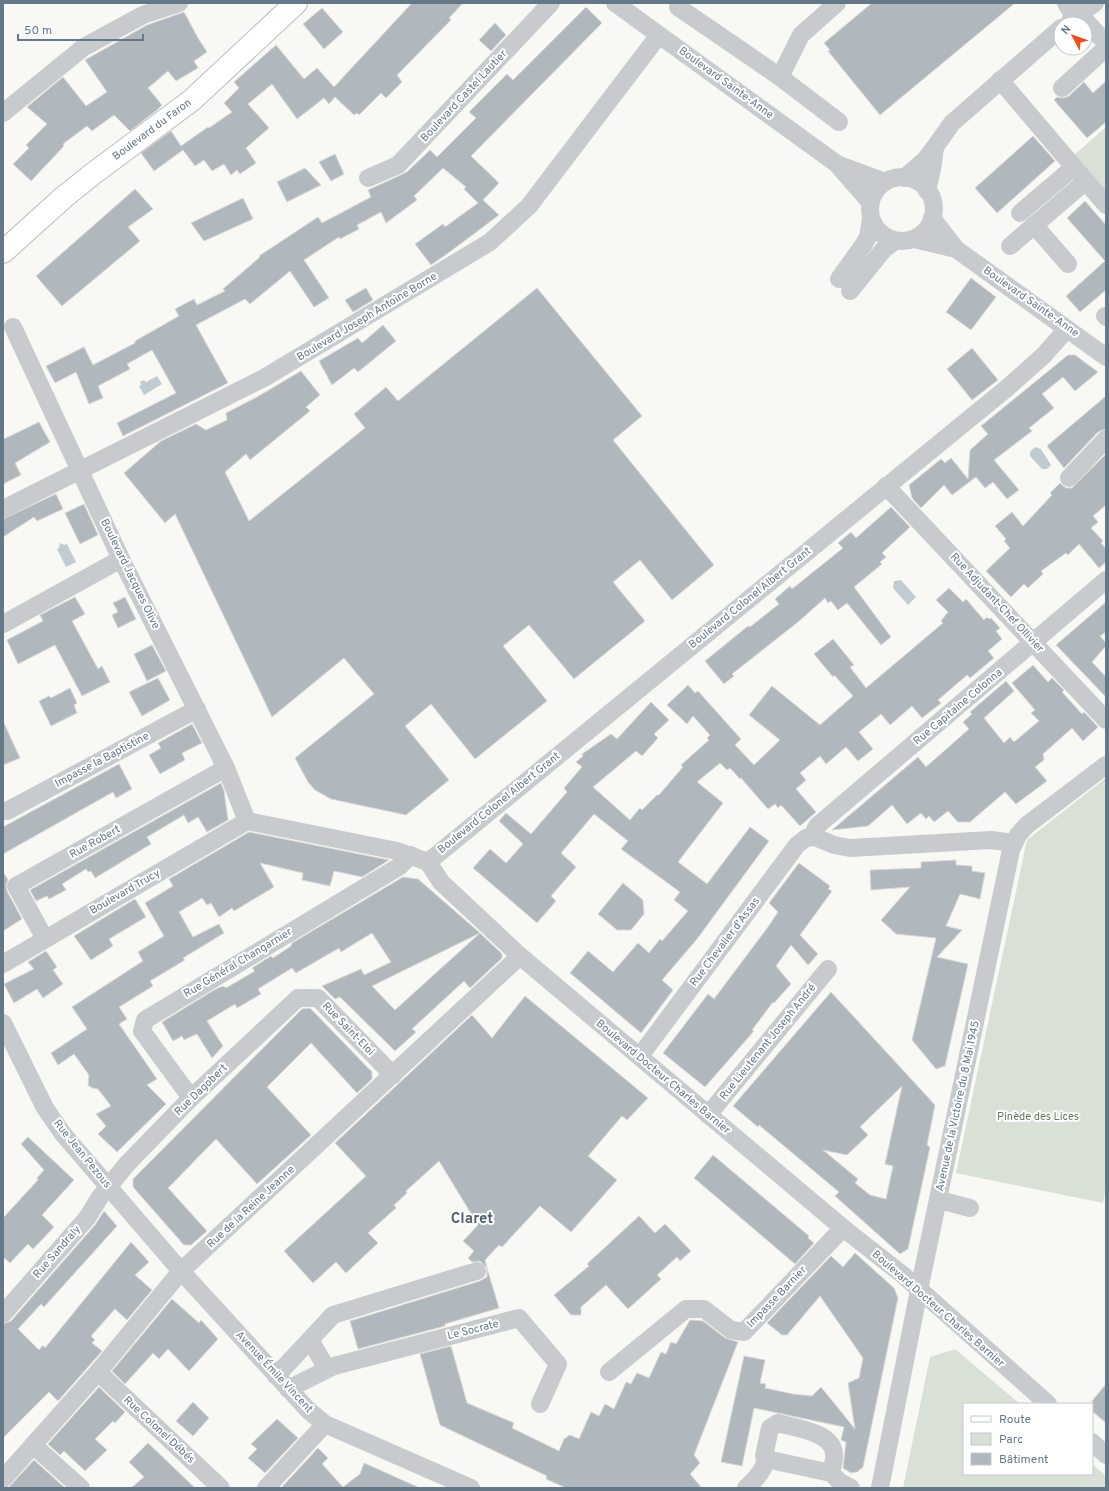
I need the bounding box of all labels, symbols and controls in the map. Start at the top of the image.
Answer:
scale bar [18,16,143,42]
north arrow [1053,16,1093,56]
text: 50 m [24,23,52,39]
text: N [1058,23,1074,38]
street label: Boulevard Sainte-Anne [676,44,776,122]
street label: Boulevard Castel Lautier [418,46,511,145]
street label: Boulevard du Faron [110,96,194,164]
street label: Boulevard Sainte-Anne [980,264,1082,340]
street label: Boulevard Joseph Antoine Borne [294,269,440,365]
street label: Boulevard Jacques Olive [97,517,163,631]
street label: Boulevard Colonel Albert Grant [686,544,814,652]
street label: Rue Adjudant-Chef Ollivier [947,550,1047,656]
street label: Rue Capitaine Colonna [911,666,1006,748]
street label: Impasse la Baptistine [52,729,152,791]
street label: Boulevard Colonel Albert Grant [435,749,563,857]
street label: Rue Robert [67,822,123,862]
street label: Boulevard Trucy [87,866,163,918]
street label: Rue Chevalier d'Assas [687,895,763,989]
street label: Rue Général Changarnier [181,925,295,1001]
street label: Rue Lieutenant Joseph André [717,981,819,1103]
street label: Rue Saint-Eloi [319,999,377,1059]
street label: Boulevard Docteur Charles Barnier [593,1017,734,1138]
street label: Avenue de la Victoire du 8 Mai 1945 [933,1019,983,1193]
street label: Rue Dagobert [172,1061,230,1119]
park label: Pinède des Lices [997,1110,1079,1124]
street label: Rue Jean Pezous [50,1117,114,1191]
street label: Rue de la Reine Jeanne [204,1163,298,1251]
district label: Claret [451,1210,493,1229]
street label: Rue Sandraly [30,1223,84,1281]
street label: Boulevard Docteur Charles Barnier [869,1248,1008,1371]
street label: Impasse Barnier [744,1263,810,1331]
street label: Le Socrate [446,1317,500,1343]
street label: Avenue Émile Vincent [232,1327,316,1416]
street label: Rue Colonel Débés [120,1393,198,1467]
legend [963,1403,1093,1475]
text: Route [999,1412,1031,1428]
text: Parc [999,1432,1023,1448]
text: Bâtiment [999,1452,1049,1468]

